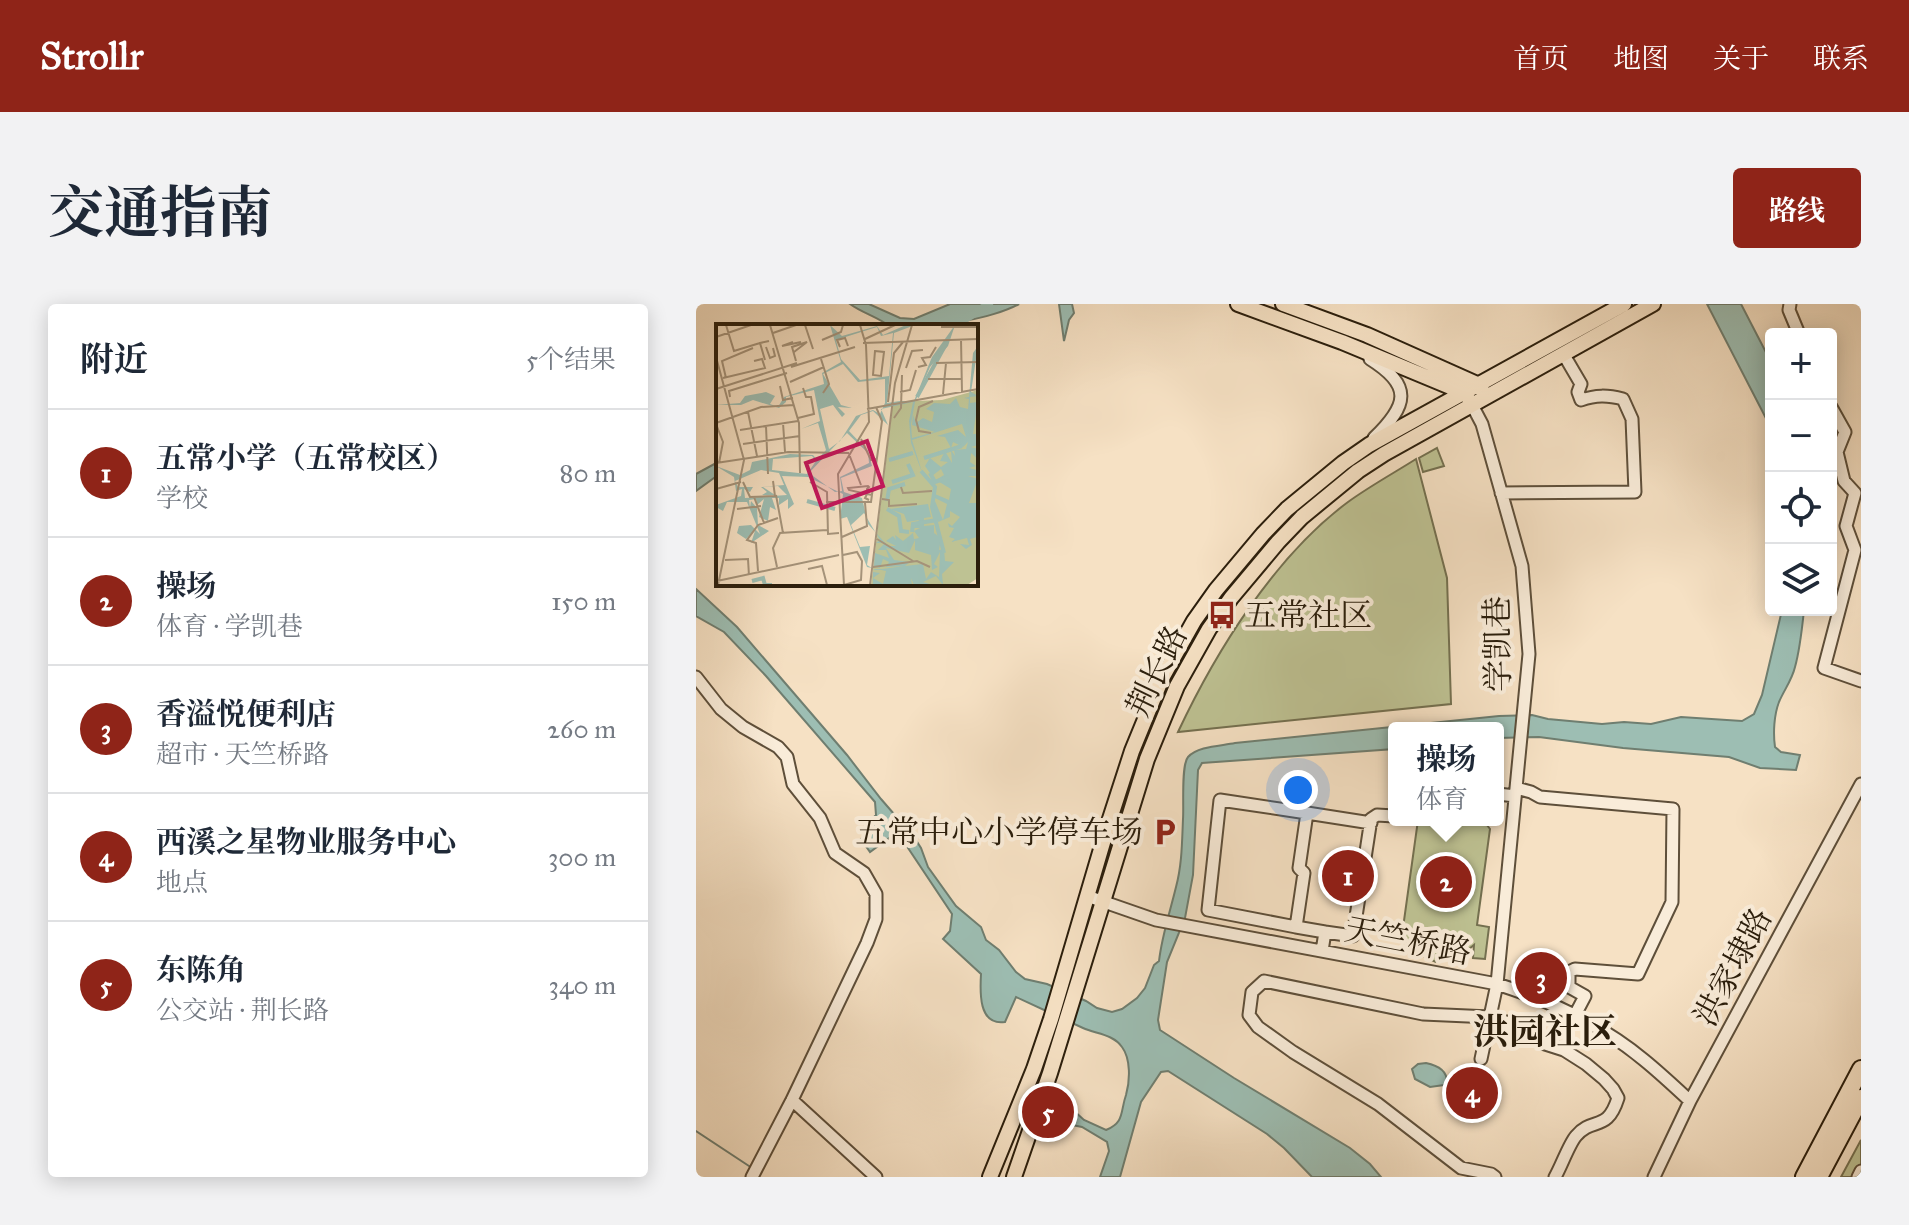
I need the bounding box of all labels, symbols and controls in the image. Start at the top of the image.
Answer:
text: Strollr [40,33,143,79]
text: 首页 [1513,41,1569,76]
text: 地图 [1613,41,1669,76]
text: 关于 [1713,41,1769,76]
text: 联系 [1813,41,1869,76]
button: 路线 [1733,168,1861,248]
text: 交通指南 [48,179,272,247]
inset map [716,324,978,586]
map controls [1765,328,1837,616]
button: + [1765,328,1837,400]
text: 附近 [80,339,148,380]
text: 5个结果 [526,343,616,375]
button: − [1765,400,1837,472]
text: 五常小学（五常校区） [156,440,456,476]
text: 1 [101,457,111,489]
text: 80 m [560,457,616,489]
button: locate [1765,472,1837,544]
text: 学校 [156,482,208,514]
button: layers [1765,544,1837,616]
text: 操场 [156,568,216,604]
text: 2 [100,585,112,617]
text: 150 m [551,585,616,617]
place label: 五常社区 [1244,596,1372,635]
street label: 学凯巷 [1478,596,1518,692]
bus stop icon: 五常社区 [1207,600,1237,630]
text: 体育 · 学凯巷 [156,610,303,642]
street label: 荆长路 [1118,619,1196,723]
text: 香溢悦便利店 [156,696,336,732]
text: 3 [101,713,111,745]
text: 260 m [547,713,616,745]
popup [1388,722,1504,826]
text: 超市 · 天竺桥路 [156,738,329,770]
text: 操场 [1416,741,1476,777]
your location [1278,770,1318,810]
text: 体育 [1416,783,1468,815]
place label: 五常中心小学停车场 [855,813,1143,852]
parking icon: 五常中心小学停车场 [1150,817,1180,847]
text: 西溪之星物业服务中心 [156,824,456,860]
text: 4 [99,841,113,873]
text: 300 m [548,841,616,873]
pin: 1 [1322,846,1374,906]
pin: 2 [1420,852,1472,912]
text: 地点 [156,866,208,898]
street label: 洪家埭路 [1686,901,1780,1033]
street label: 天竺桥路 [1341,910,1475,972]
pin: 3 [1515,948,1567,1008]
text: 东陈角 [156,952,246,988]
text: 5 [100,969,112,1001]
text: 340 m [549,969,616,1001]
text: 公交站 · 荆长路 [156,994,329,1026]
district label: 洪园社区 [1473,1010,1617,1054]
pin: 4 [1446,1063,1498,1123]
pin: 5 [1022,1082,1074,1142]

